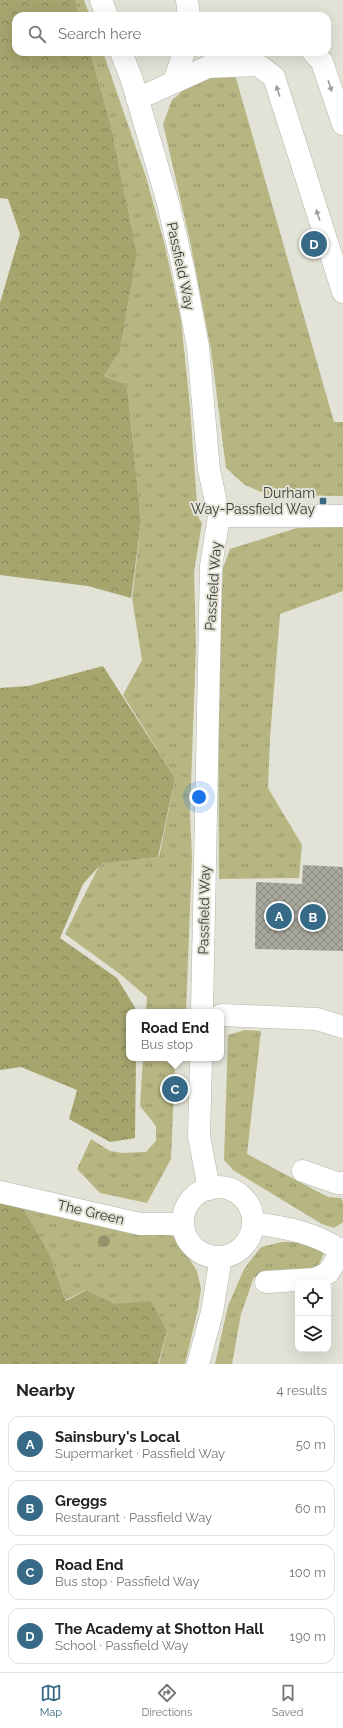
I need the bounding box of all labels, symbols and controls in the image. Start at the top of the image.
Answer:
search box [12,12,331,56]
icon: search [26,23,48,45]
text: Search here [58,25,141,43]
one-way arrow [328,80,334,92]
one-way arrow [275,85,281,97]
one-way arrow [315,209,321,221]
street label: Passfield Way [164,221,198,312]
pin: D [301,229,327,259]
place label: Durham Way-Passfield Way [191,485,315,517]
marker: Durham Way-Passfield Way [318,496,328,506]
street label: Passfield Way [202,540,224,631]
your location [189,787,209,807]
street label: Passfield Way [195,865,213,955]
pin: A [266,901,292,931]
pin: B [300,902,326,932]
popup [126,1009,224,1061]
text: Road End [141,1019,209,1037]
text: Bus stop [141,1037,193,1052]
pin: C [162,1074,188,1104]
street label: The Green [56,1197,126,1227]
map controls [295,1280,331,1352]
button: locate [295,1280,331,1316]
button: layers [295,1316,331,1352]
text: Nearby [16,1380,75,1400]
text: 4 results [276,1383,327,1398]
text: Sainsbury's Local [55,1428,180,1446]
text: A [26,1437,34,1452]
text: 50 m [296,1437,326,1452]
text: Supermarket · Passfield Way [55,1446,225,1461]
text: Greggs [55,1492,107,1510]
text: B [26,1501,34,1516]
text: 60 m [295,1501,326,1516]
text: Restaurant · Passfield Way [55,1510,212,1525]
text: Road End [55,1556,123,1574]
text: C [26,1565,34,1580]
text: 100 m [289,1565,326,1580]
text: Bus stop · Passfield Way [55,1574,200,1589]
text: The Academy at Shotton Hall [55,1620,264,1638]
text: D [25,1629,35,1644]
text: 190 m [290,1629,326,1644]
text: School · Passfield Way [55,1638,188,1653]
tab: Map [40,1682,62,1719]
tab: Directions [142,1682,192,1719]
tab: Saved [272,1682,303,1719]

